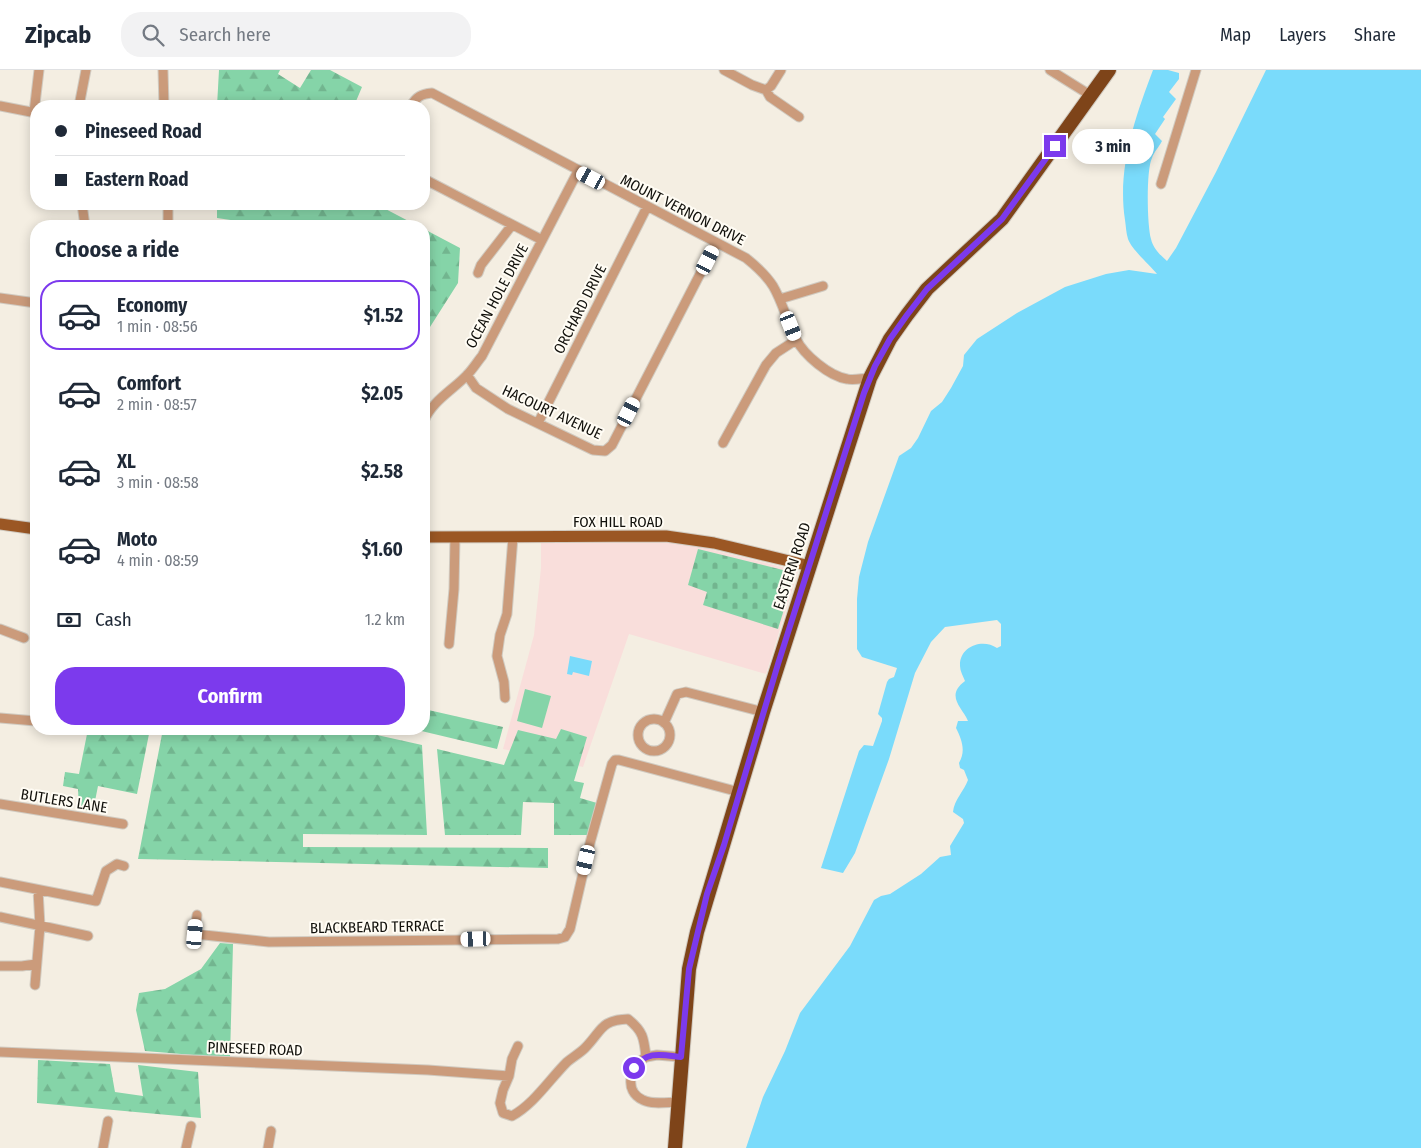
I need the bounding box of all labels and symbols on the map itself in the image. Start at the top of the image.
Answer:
callout: 3 min [1072,128,1155,164]
route end [1044,135,1066,157]
car [574,164,607,192]
street label: MOUNT VERNON DRIVE [618,171,748,249]
street label: OCEAN HOLE DRIVE [462,241,532,351]
car [694,243,721,277]
street label: ORCHARD DRIVE [550,261,610,357]
car [778,309,803,343]
street label: HACOURT AVENUE [499,381,605,443]
car [615,395,642,429]
street label: FOX HILL ROAD [573,513,663,531]
street label: EASTERN ROAD [769,520,815,612]
street label: BUTLERS LANE [19,785,109,817]
car [575,844,596,876]
street label: BLACKBEARD TERRACE [310,917,444,937]
car [186,918,203,950]
car [460,931,491,947]
street label: PINESEED ROAD [207,1038,303,1060]
route start [623,1057,645,1079]

